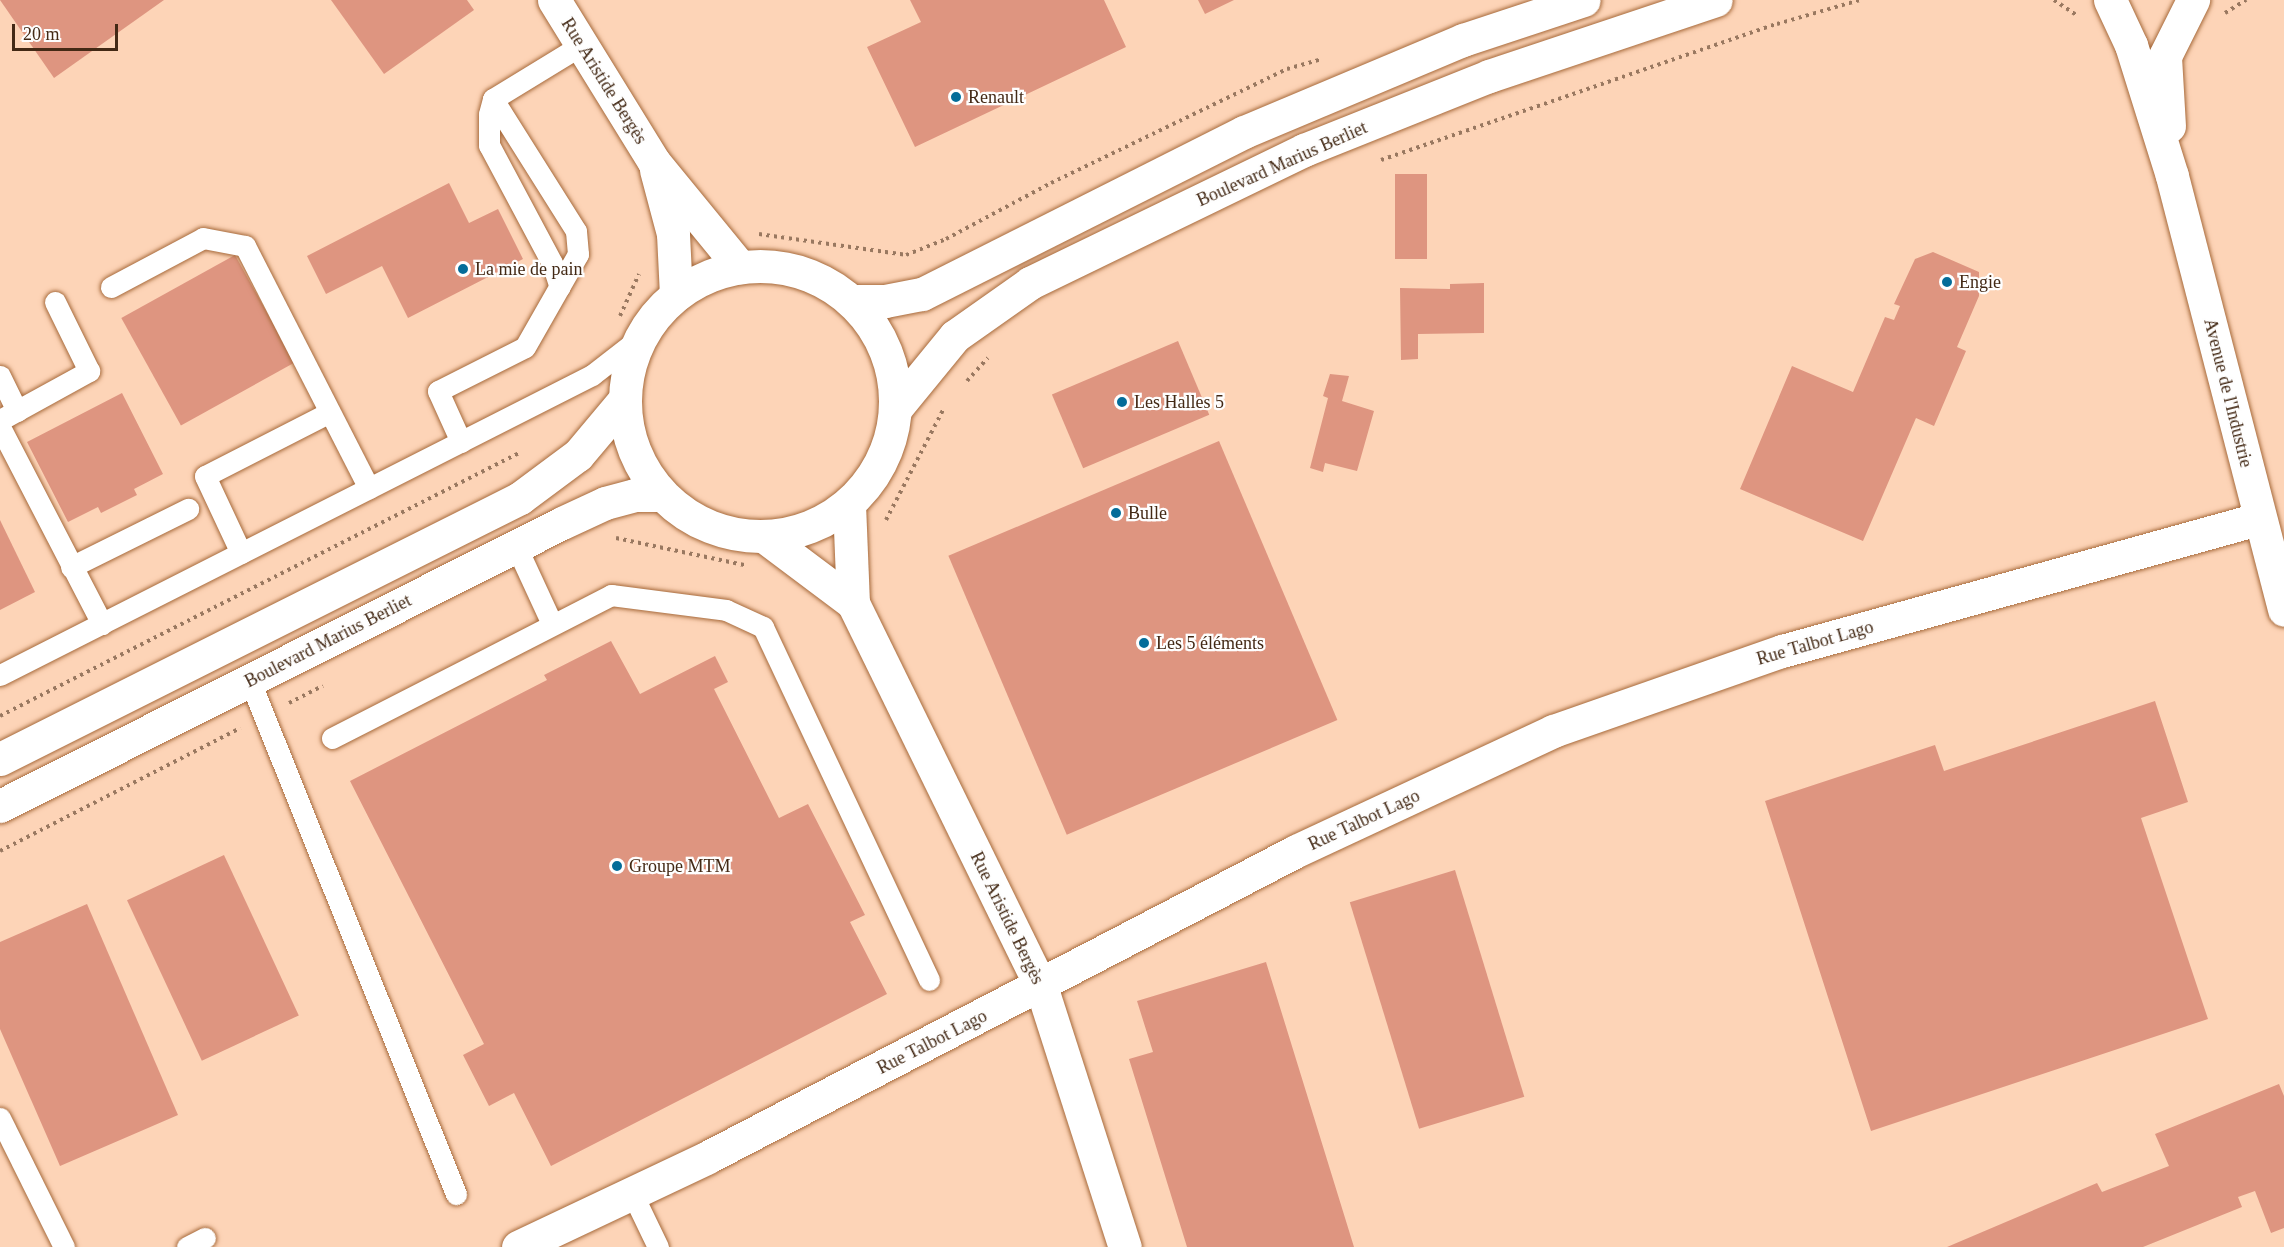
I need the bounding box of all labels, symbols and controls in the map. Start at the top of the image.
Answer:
scale bar [15,12,122,50]
street label: Rue Aristide Bergès [556,14,652,148]
text: 20 m [23,24,60,44]
place label: Renault [968,86,1024,108]
marker: Renault [949,90,963,104]
street label: Boulevard Marius Berliet [1194,117,1370,211]
place label: La mie de pain [475,258,582,280]
marker: La mie de pain [456,262,470,276]
place label: Engie [1959,271,2001,293]
marker: Engie [1940,275,1954,289]
street label: Avenue de l'Industrie [2199,316,2257,470]
place label: Les Halles 5 [1134,391,1224,413]
marker: Les Halles 5 [1115,395,1129,409]
place label: Bulle [1128,502,1167,524]
marker: Bulle [1109,506,1123,520]
street label: Boulevard Marius Berliet [241,590,415,692]
street label: Rue Talbot Lago [1754,616,1876,670]
place label: Les 5 éléments [1156,632,1264,654]
marker: Les 5 éléments [1137,636,1151,650]
street label: Rue Talbot Lago [1305,785,1423,855]
street label: Rue Aristide Bergès [965,848,1049,988]
place label: Groupe MTM [629,855,730,877]
marker: Groupe MTM [610,859,624,873]
street label: Rue Talbot Lago [873,1005,991,1079]

